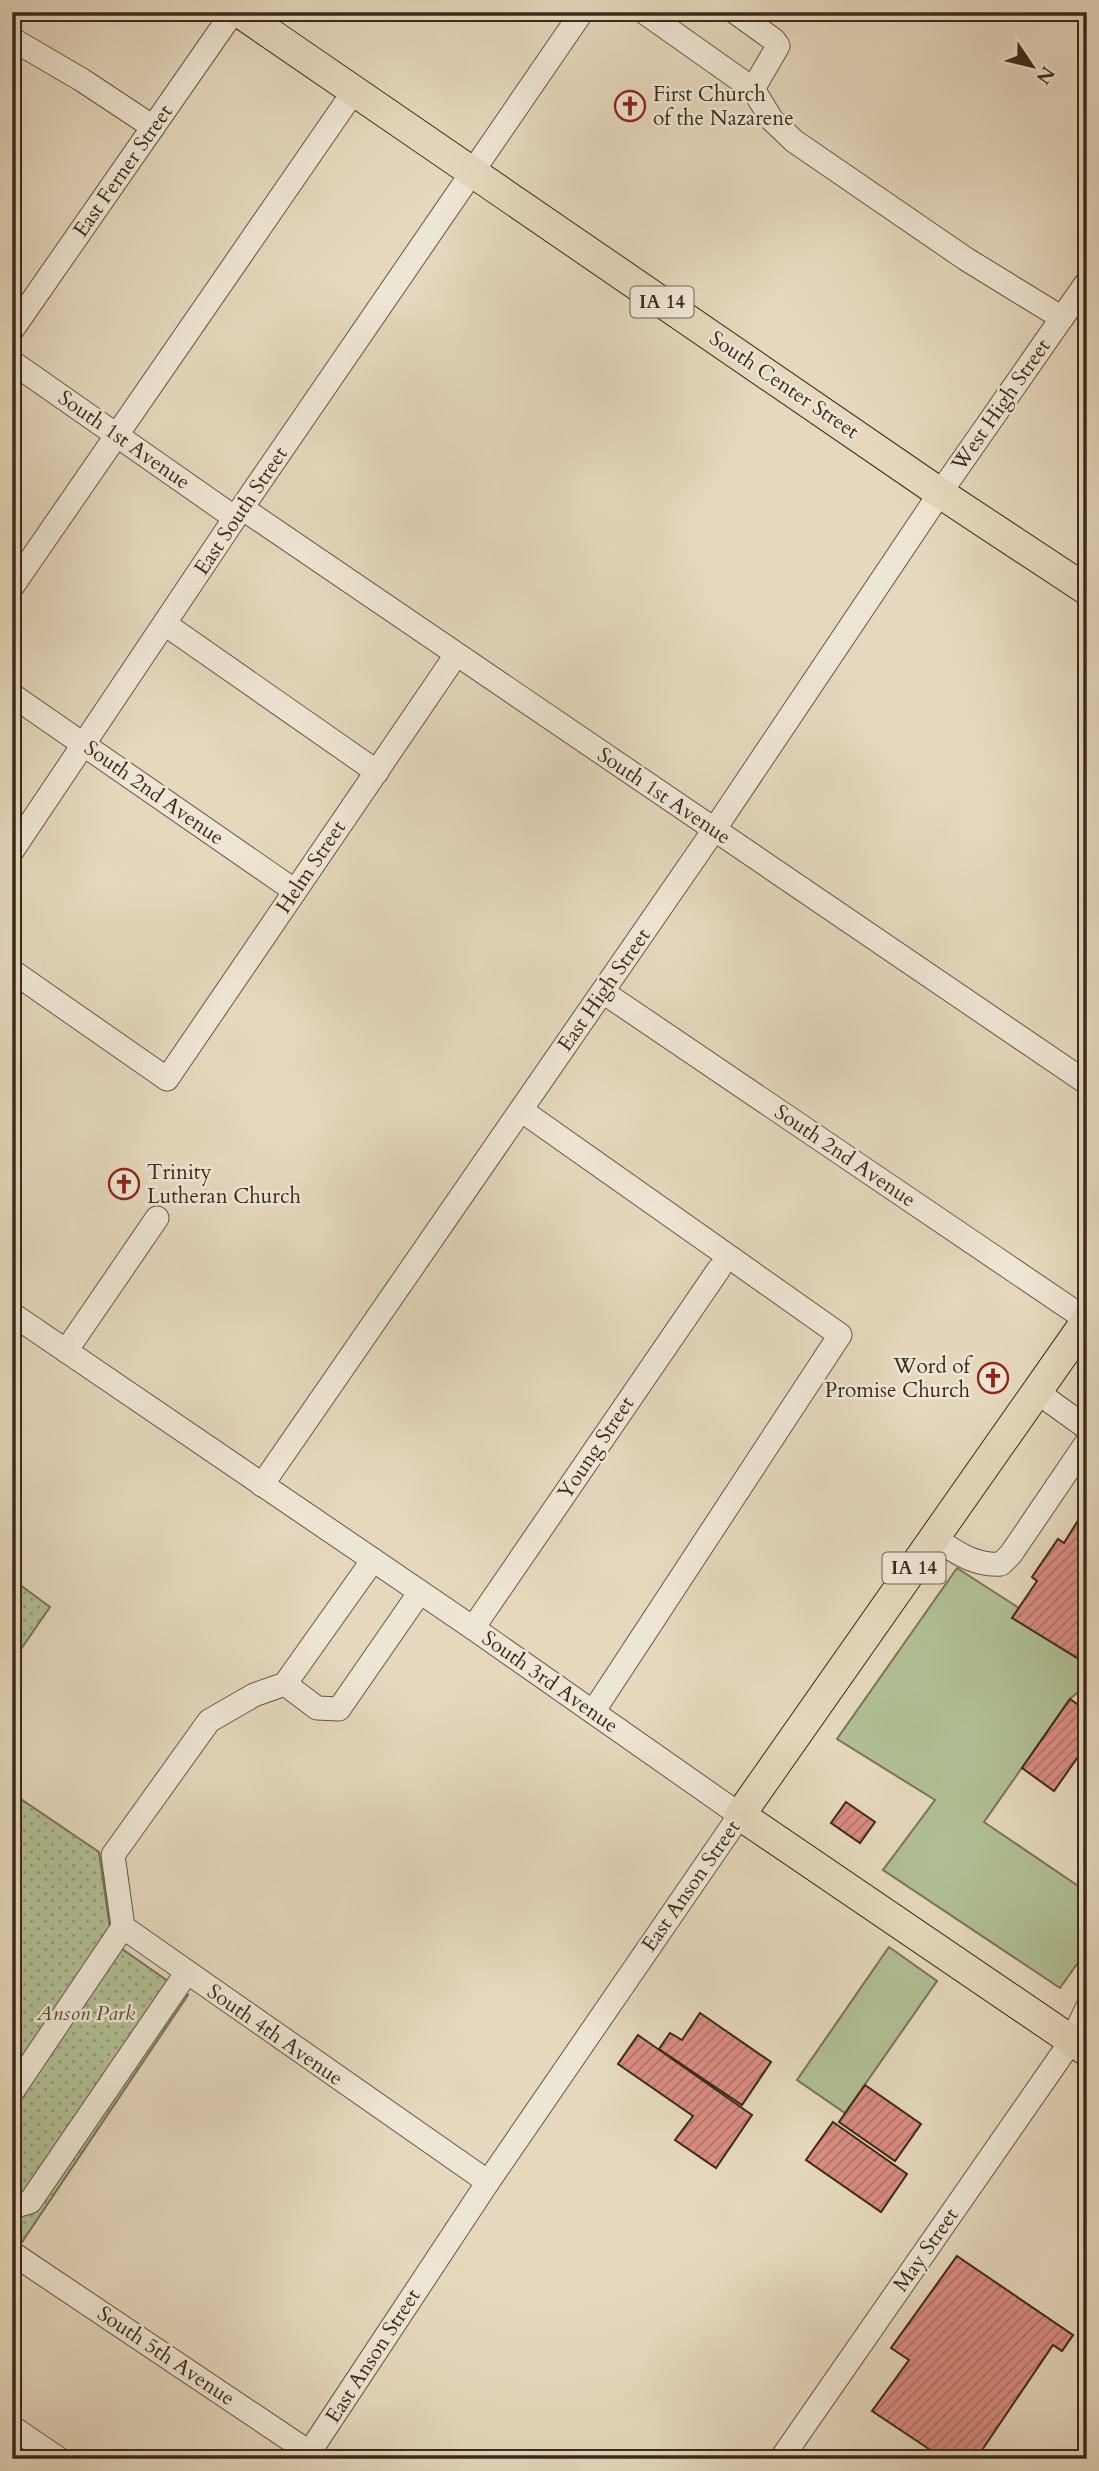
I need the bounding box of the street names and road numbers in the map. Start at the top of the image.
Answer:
street label: East Ferner Street [66,99,180,243]
road number: IA 14 [630,286,694,318]
street label: South Center Street [703,324,865,446]
street label: West High Street [944,333,1058,478]
street label: South 1st Avenue [52,384,196,496]
street label: East South Street [187,441,295,581]
street label: South 2nd Avenue [78,734,230,852]
street label: South 1st Avenue [591,741,737,851]
street label: Helm Street [269,815,353,919]
street label: East High Street [551,922,657,1057]
street label: South 2nd Avenue [769,1098,921,1214]
street label: Young Street [551,1391,641,1505]
road number: IA 14 [883,1552,946,1584]
street label: South 3rd Avenue [476,1624,624,1740]
street label: East Anson Street [635,1814,747,1958]
street label: South 4th Avenue [201,1977,349,2093]
street label: May Street [887,2202,966,2298]
street label: East Anson Street [319,2283,427,2429]
street label: South 5th Avenue [92,2299,240,2413]

